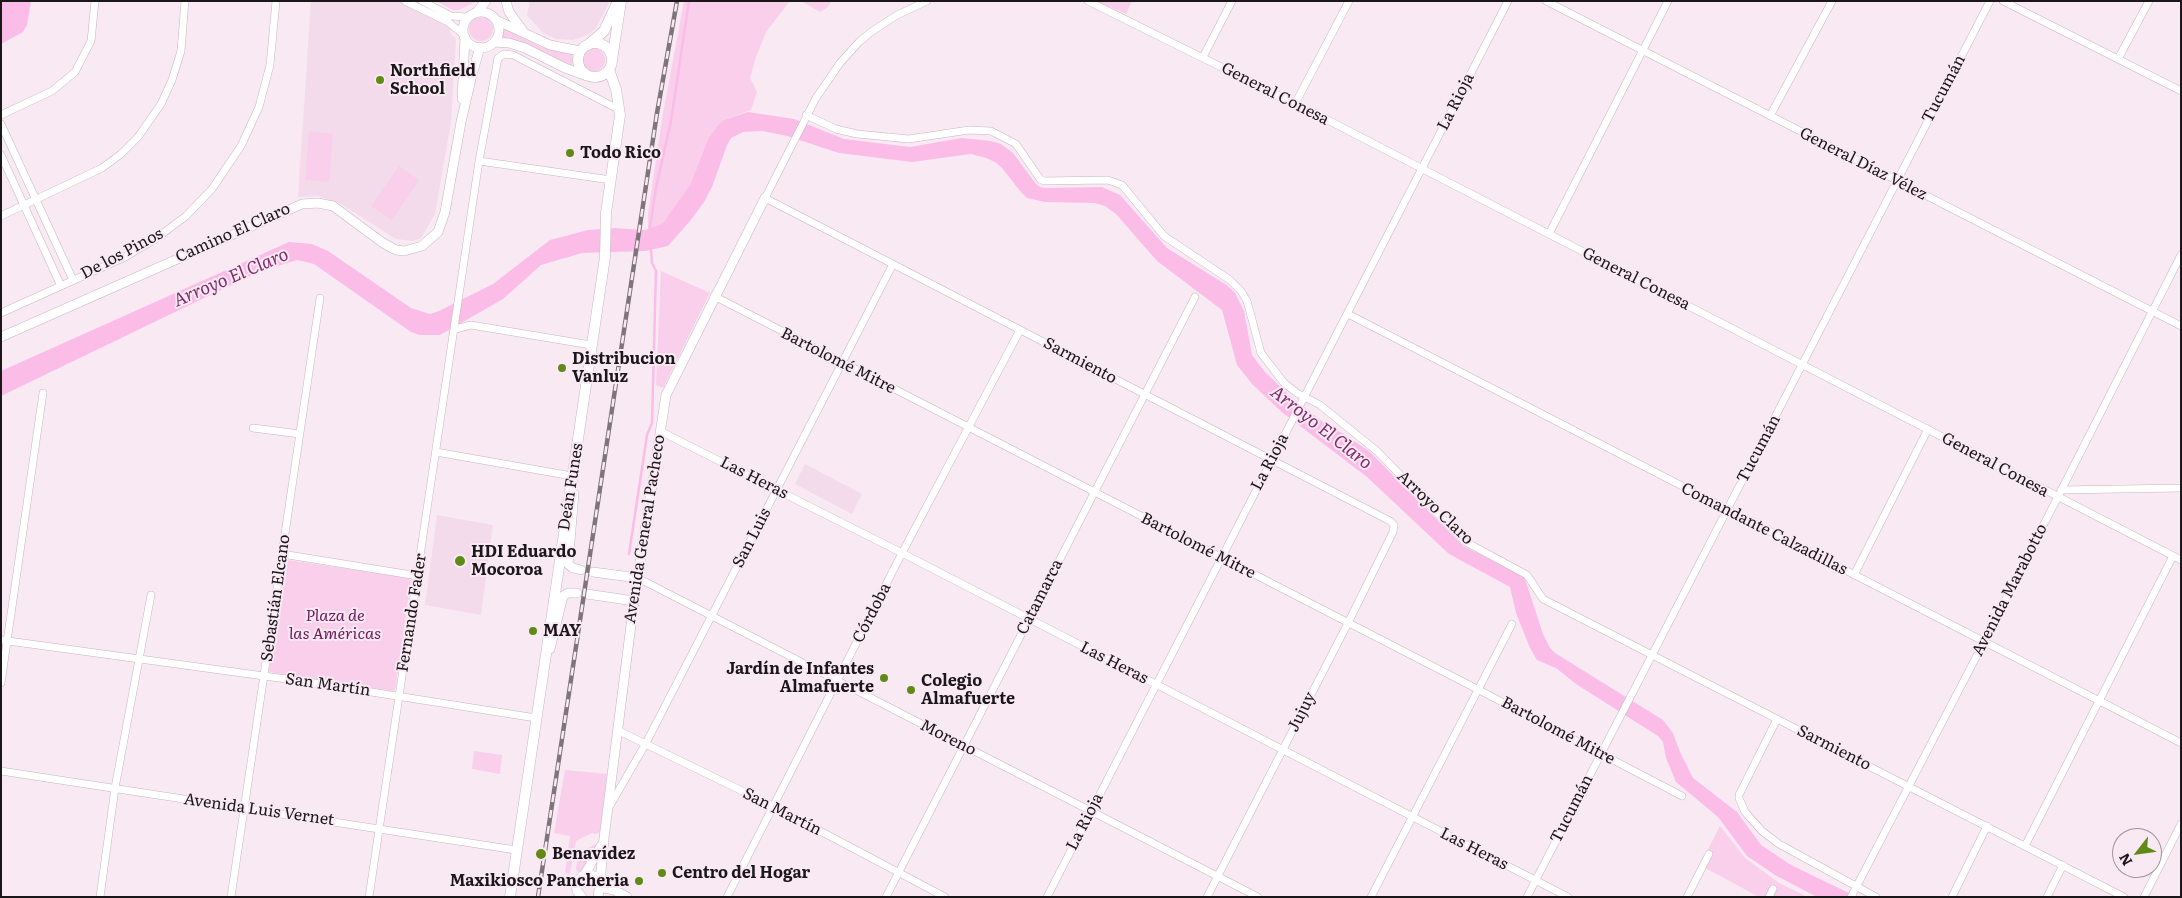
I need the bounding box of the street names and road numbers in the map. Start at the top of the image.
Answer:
street label: Tucumán [1918,52,1970,126]
street label: General Conesa [1218,59,1332,129]
street label: La Rioja [1433,70,1479,134]
street label: General Díaz Vélez [1796,124,1930,204]
street label: Camino El Claro [173,199,293,267]
street label: De los Pinos [78,224,166,284]
street label: General Conesa [1579,244,1693,314]
street label: Bartolomé Mitre [777,324,899,398]
street label: Sarmiento [1040,334,1120,388]
street label: Tucumán [1733,412,1785,486]
street label: General Conesa [1938,429,2052,501]
street label: La Rioja [1247,430,1293,494]
street label: Avenida General Pacheco [621,433,669,625]
street label: Deán Funes [555,442,587,532]
street label: Las Heras [717,453,791,503]
street label: Arroyo Claro [1393,467,1477,549]
street label: Comandante Calzadillas [1678,479,1850,579]
street label: San Luis [729,505,775,571]
street label: Bartolomé Mitre [1137,509,1259,583]
street label: Avenida Marabotto [1968,521,2052,659]
street label: Sebastián Elcano [258,533,294,663]
street label: Fernando Fader [393,552,431,674]
street label: Catamarca [1013,556,1067,638]
street label: Córdoba [849,580,895,646]
street label: Las Heras [1077,638,1151,688]
street label: San Martín [284,670,372,700]
street label: Jujuy [1284,689,1320,735]
street label: Bartolomé Mitre [1498,693,1618,769]
street label: Moreno [917,716,979,760]
street label: Sarmiento [1794,721,1874,775]
street label: Tucumán [1547,772,1597,846]
street label: San Martín [739,784,825,840]
street label: Avenida Luis Vernet [182,790,336,830]
street label: La Rioja [1062,790,1108,854]
street label: Las Heras [1437,824,1511,874]

